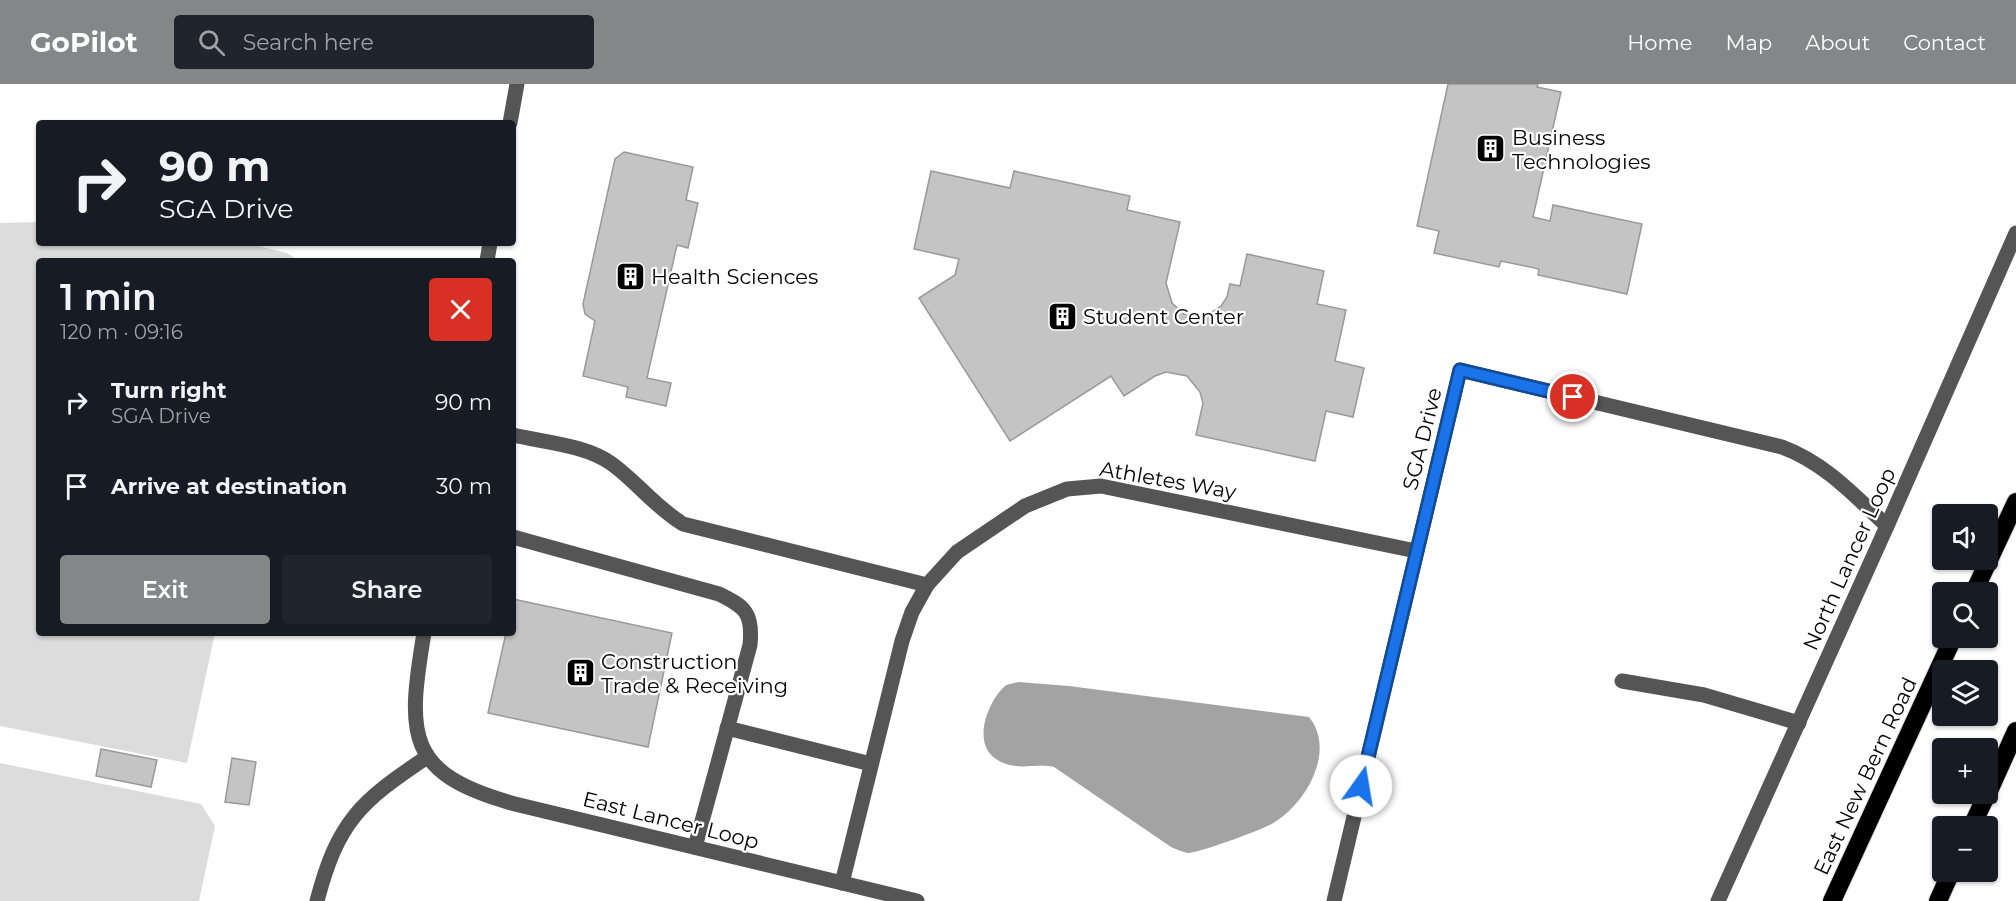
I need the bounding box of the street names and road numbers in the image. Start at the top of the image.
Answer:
street label: SGA Drive [1397,385,1447,493]
street label: Athletes Way [1098,456,1239,504]
street label: North Lancer Loop [1797,464,1901,654]
street label: East New Bern Road [1808,673,1922,879]
street label: East Lancer Loop [580,786,762,854]

